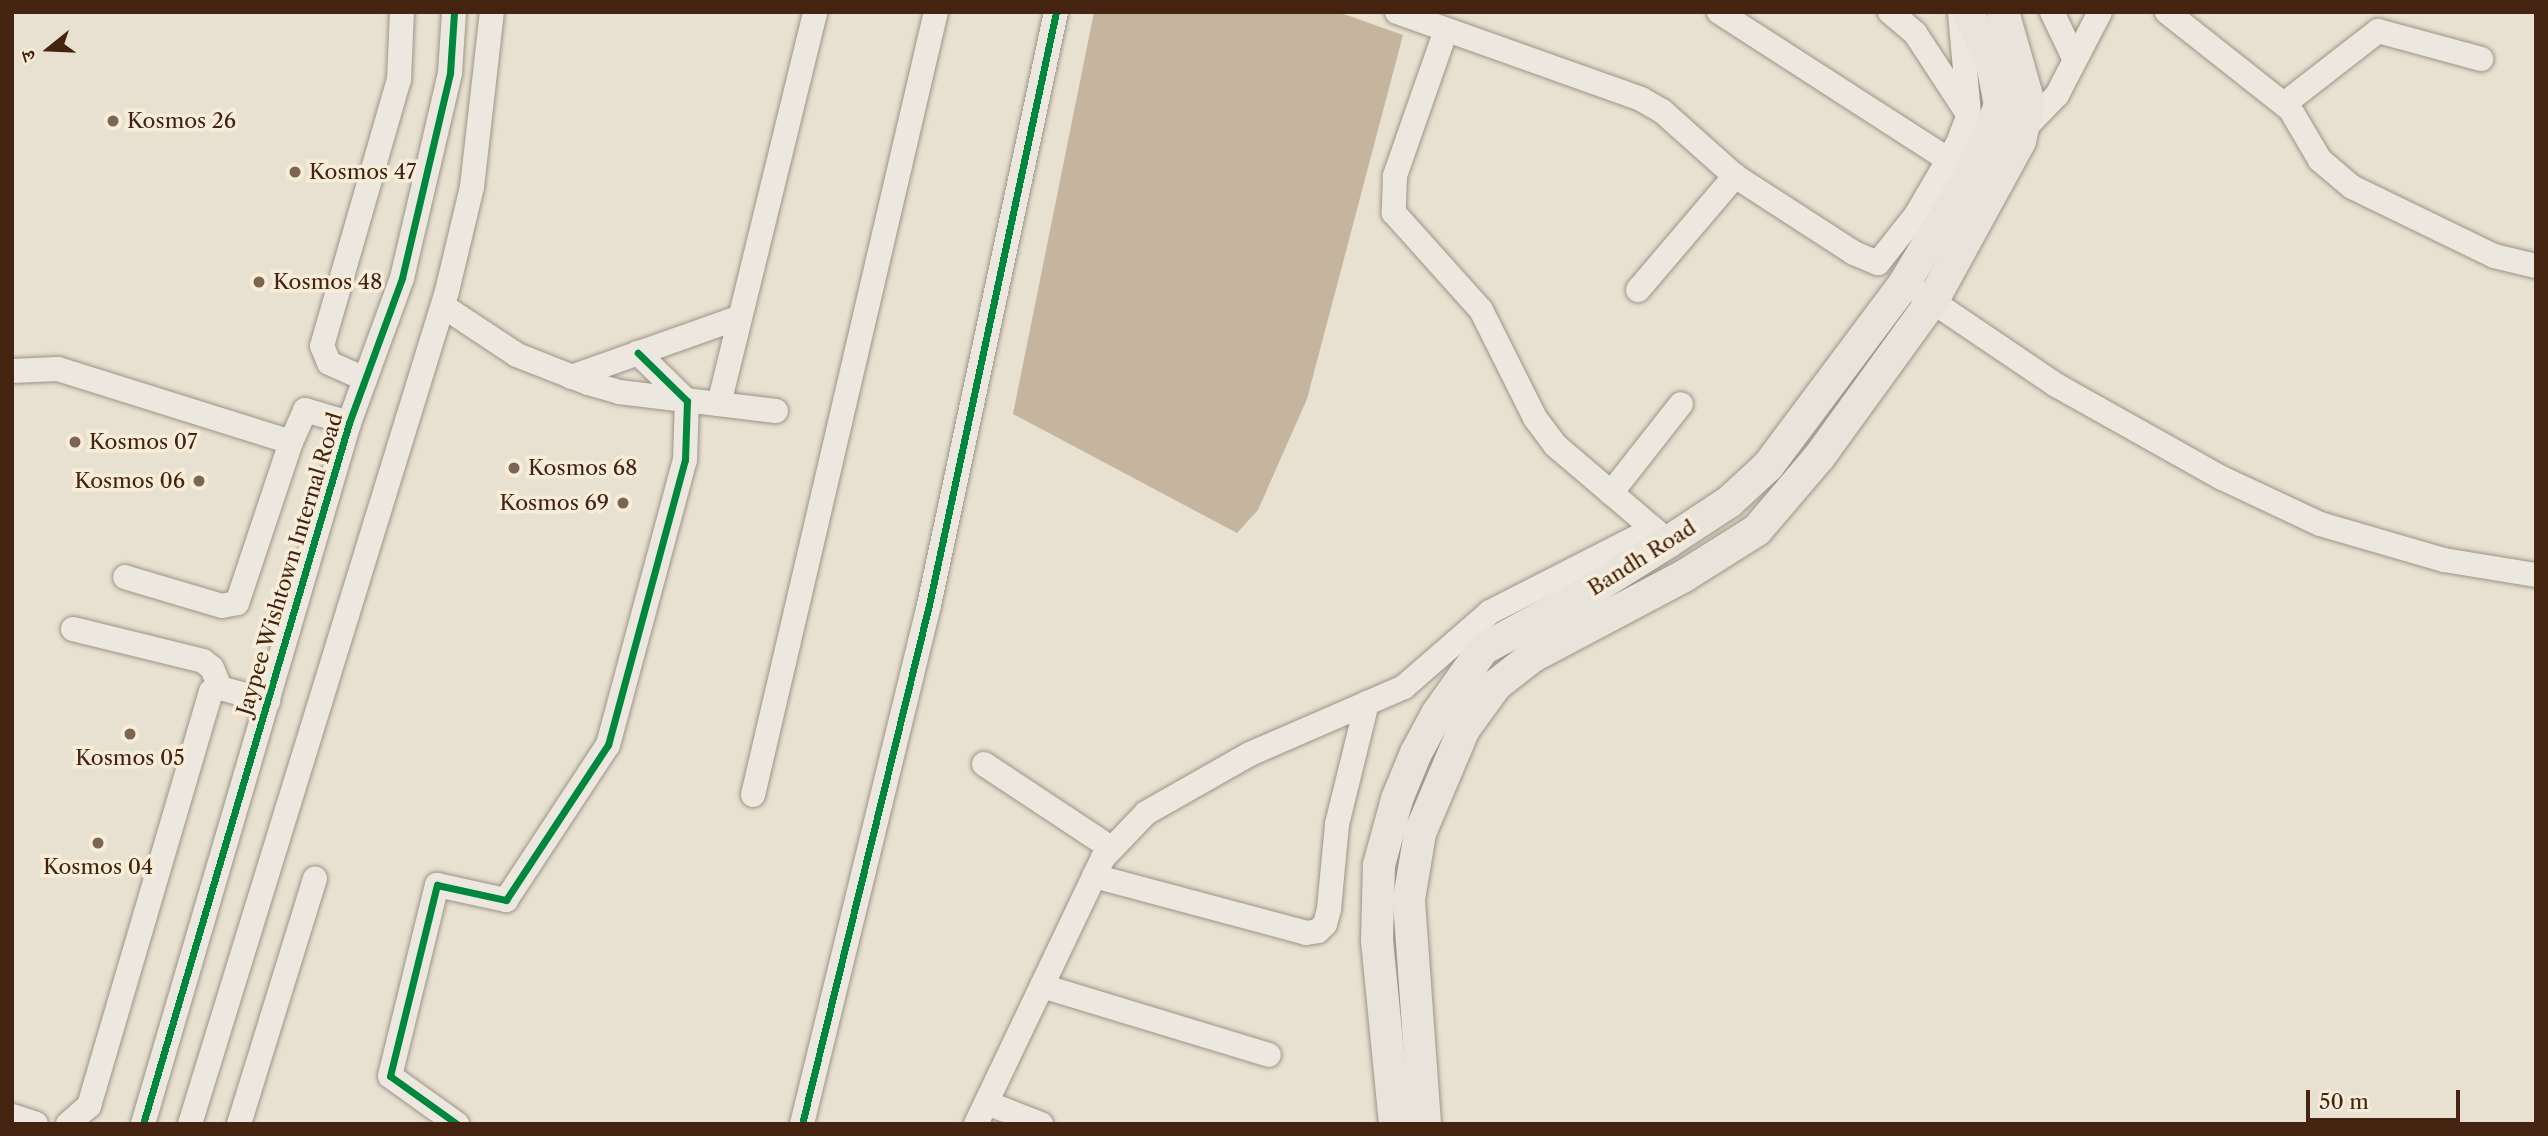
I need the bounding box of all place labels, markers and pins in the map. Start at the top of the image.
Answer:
place label: Kosmos 26 [127,108,236,134]
marker: Kosmos 26 [105,113,121,129]
place label: Kosmos 47 [309,159,416,185]
marker: Kosmos 47 [287,164,303,180]
place label: Kosmos 48 [273,269,382,295]
marker: Kosmos 48 [251,274,267,290]
place label: Kosmos 07 [89,429,197,455]
marker: Kosmos 07 [67,434,83,450]
place label: Kosmos 68 [528,455,638,481]
marker: Kosmos 68 [506,460,522,476]
place label: Kosmos 06 [75,468,185,494]
marker: Kosmos 06 [191,473,207,489]
place label: Kosmos 69 [500,490,609,516]
marker: Kosmos 69 [615,495,631,511]
marker: Kosmos 05 [122,726,138,742]
place label: Kosmos 05 [75,745,185,771]
marker: Kosmos 04 [90,835,106,851]
place label: Kosmos 04 [43,854,153,880]

